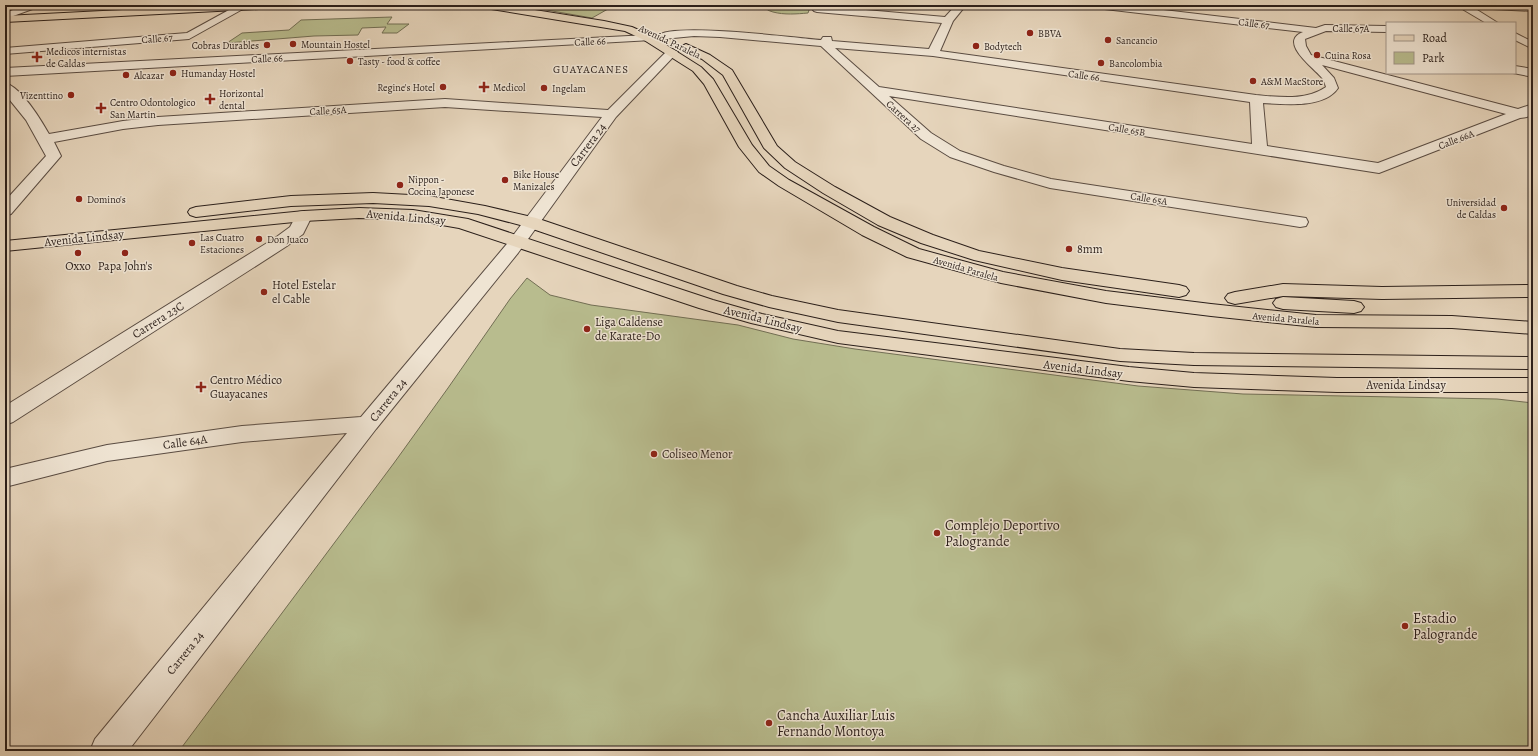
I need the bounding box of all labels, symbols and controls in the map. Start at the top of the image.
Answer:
street label: Calle 67 [1238,15,1271,32]
street label: Avenida Paralela [636,21,703,62]
street label: Calle 67A [1333,22,1370,35]
legend [1386,22,1516,74]
place label: BBVA [1038,27,1062,40]
marker: BBVA [1025,28,1035,38]
text: Road [1422,30,1448,46]
street label: Calle 67 [141,31,174,46]
street label: Calle 66 [574,34,606,49]
place label: Sancancio [1116,34,1158,47]
marker: Sancancio [1103,35,1113,45]
place label: Mountain Hostel [301,38,370,51]
place label: Cobras Durables [192,39,259,52]
marker: Mountain Hostel [288,39,298,49]
marker: Cobras Durables [262,40,272,50]
place label: Bodytech [984,40,1023,53]
marker: Bodytech [971,41,981,51]
place label: Medicos internistas de Caldas [46,45,126,70]
place label: Cuina Rosa [1325,49,1371,62]
marker: Cuina Rosa [1312,50,1322,60]
text: Park [1422,50,1445,66]
marker: Medicos internistas de Caldas [31,51,43,63]
street label: Calle 66 [251,51,283,66]
place label: Tasty - food & coffee [358,55,441,68]
marker: Tasty - food & coffee [345,56,355,66]
place label: Bancolombia [1109,57,1163,70]
marker: Bancolombia [1096,58,1106,68]
district label: GUAYACANES [553,62,629,77]
place label: Humanday Hostel [181,67,256,80]
street label: Calle 66 [1067,67,1101,84]
marker: Humanday Hostel [168,68,178,78]
place label: Alcazar [133,69,164,82]
marker: Alcazar [121,70,131,80]
place label: A&M MacStore [1260,75,1324,88]
marker: A&M MacStore [1248,76,1258,86]
place label: Regine's Hotel [377,81,436,94]
marker: Medicol [478,81,490,93]
place label: Medicol [493,81,526,94]
marker: Regine's Hotel [438,82,448,92]
place label: Ingelam [552,82,587,95]
marker: Ingelam [539,83,549,93]
place label: Horizontal dental [219,87,264,112]
place label: Vizenttino [19,89,63,102]
marker: Vizenttino [66,90,76,100]
marker: Horizontal dental [204,93,216,105]
place label: Centro Odontologico San Martin [110,96,195,121]
street label: Carrera 27 [884,97,924,136]
marker: Centro Odontologico San Martin [95,102,107,114]
street label: Calle 65A [309,103,347,118]
street label: Carrera 24 [566,119,610,170]
street label: Calle 65B [1108,120,1146,139]
street label: Calle 66A [1436,127,1476,152]
place label: Bike House Manizales [513,168,560,193]
place label: Nippon - Cocina Japonese [408,173,475,199]
marker: Bike House Manizales [500,175,510,185]
marker: Nippon - Cocina Japonese [395,180,405,190]
street label: Calle 65A [1130,189,1168,208]
place label: Domino's [87,193,126,206]
marker: Domino's [74,194,84,204]
place label: Universidad de Caldas [1446,196,1497,221]
marker: Universidad de Caldas [1499,203,1509,213]
street label: Avenida Lindsay [365,205,447,228]
street label: Avenida Lindsay [43,226,125,250]
place label: Las Cuatro Estaciones [200,231,244,256]
place label: Don Juaco [267,233,309,246]
marker: Don Juaco [254,234,264,244]
marker: Las Cuatro Estaciones [187,238,197,248]
place label: 8mm [1077,241,1103,257]
marker: 8mm [1064,244,1074,254]
marker: Oxxo [73,248,83,258]
marker: Papa John's [120,248,130,258]
street label: Avenida Paralela [931,253,1000,284]
place label: Oxxo [65,258,91,274]
place label: Papa John's [98,258,152,274]
place label: Hotel Estelar el Cable [272,277,336,307]
marker: Hotel Estelar el Cable [259,287,269,297]
street label: Carrera 23C [129,298,187,342]
street label: Avenida Lindsay [721,301,804,337]
street label: Avenida Paralela [1251,309,1320,328]
place label: Liga Caldense de Karate-Do [595,314,663,344]
marker: Liga Caldense de Karate-Do [582,324,592,334]
street label: Avenida Lindsay [1041,356,1124,382]
place label: Centro Médico Guayacanes [210,372,282,402]
street label: Carrera 24 [366,375,411,425]
street label: Avenida Lindsay [1365,377,1446,393]
marker: Centro Médico Guayacanes [195,381,207,393]
street label: Calle 64A [162,431,209,453]
place label: Coliseo Menor [662,446,733,462]
marker: Coliseo Menor [649,449,659,459]
place label: Complejo Deportivo Palogrande [945,516,1060,551]
marker: Complejo Deportivo Palogrande [932,528,942,538]
place label: Estadio Palogrande [1413,609,1478,644]
marker: Estadio Palogrande [1400,621,1410,631]
street label: Carrera 24 [163,628,208,678]
place label: Cancha Auxiliar Luis Fernando Montoya [777,706,895,741]
marker: Cancha Auxiliar Luis Fernando Montoya [764,718,774,728]

